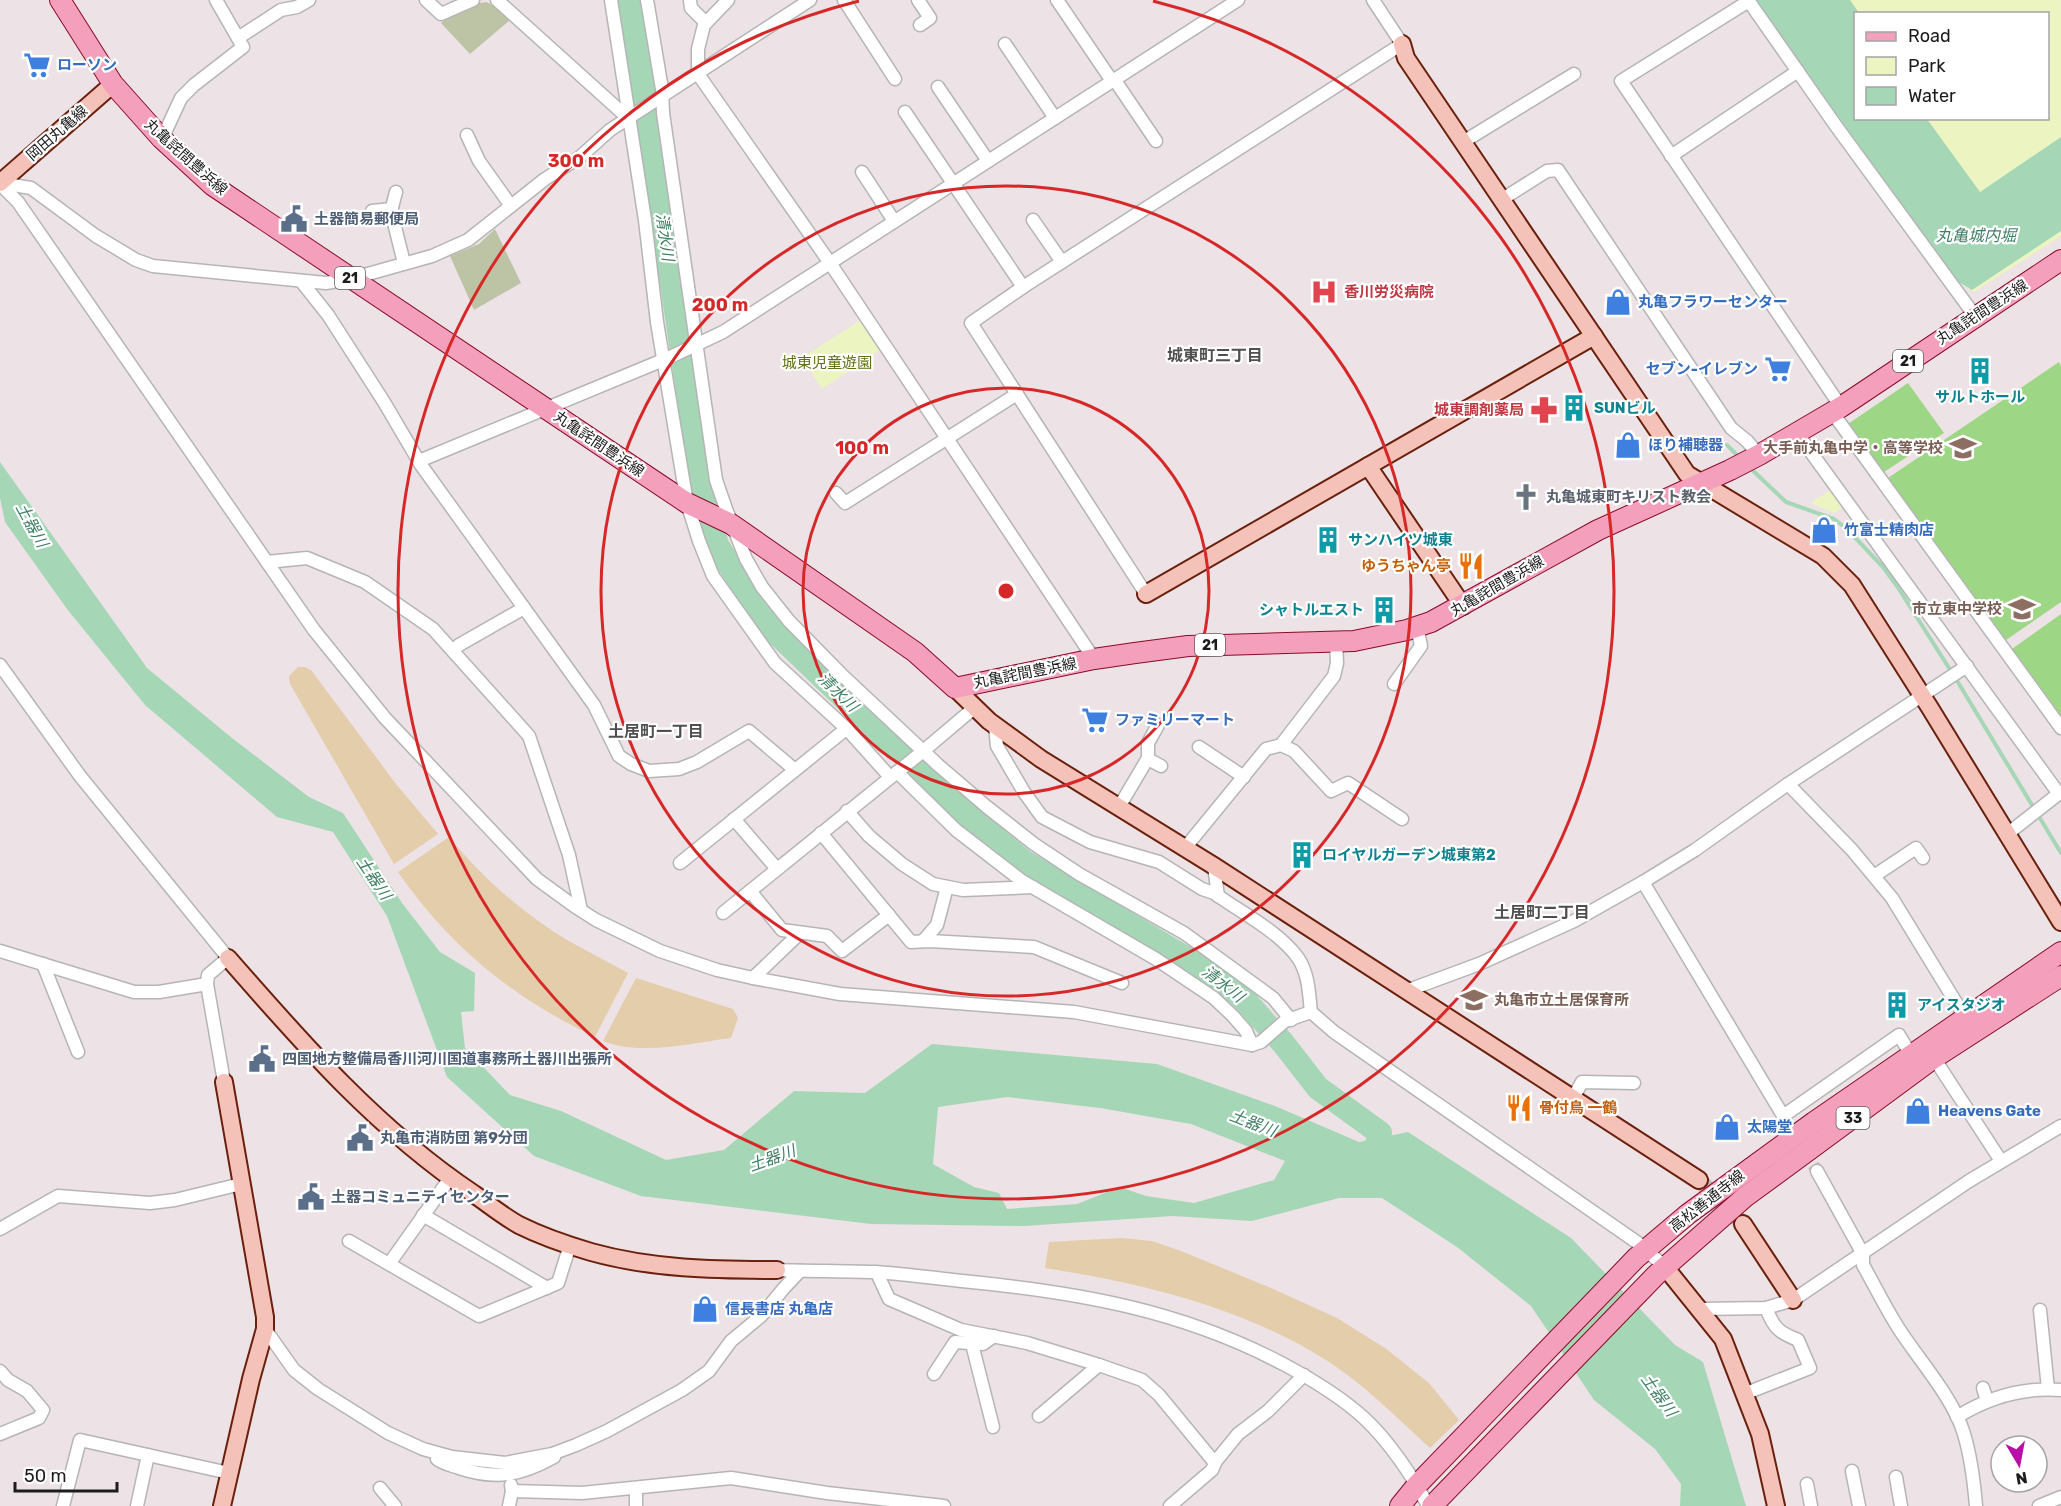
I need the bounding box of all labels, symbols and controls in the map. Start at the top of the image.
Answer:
legend [1854,12,2049,120]
text: Road [1908,25,1951,47]
supermarket icon: ローソン [22,50,52,80]
text: Park [1908,55,1946,77]
place label: ローソン [57,56,117,74]
text: Water [1908,85,1956,107]
street label: 岡田丸亀線 [23,102,91,164]
street label: 丸亀詫間豊浜線 [141,115,231,199]
text: 300 m [548,150,604,172]
public building icon: 土器簡易郵便局 [279,204,309,234]
place label: 土器簡易郵便局 [314,210,419,228]
water label: 清水川 [652,212,678,264]
water label: 丸亀城内堀 [1936,226,2019,245]
road number: 21 [335,267,365,289]
street label: 丸亀詫間豊浜線 [1933,276,2031,348]
hospital icon: 香川労災病院 [1309,277,1339,307]
place label: 香川労災病院 [1344,283,1434,301]
shop icon: 丸亀フラワーセンター [1603,287,1633,317]
place label: 丸亀フラワーセンター [1638,293,1788,311]
text: 200 m [692,294,748,316]
district label: 城東町三丁目 [1167,346,1263,365]
road number: 21 [1893,350,1923,372]
park label: 城東児童遊園 [782,354,872,372]
supermarket icon: セブン-イレブン [1763,354,1793,384]
building icon: サルトホール [1965,356,1995,386]
place label: セブン-イレブン [1646,360,1758,378]
place label: サルトホール [1935,388,2025,406]
building icon: SUNビル [1559,393,1589,423]
pharmacy icon: 城東調剤薬局 [1529,395,1559,425]
place label: SUNビル [1594,399,1656,417]
place label: 城東調剤薬局 [1434,401,1524,419]
street label: 丸亀詫間豊浜線 [550,407,648,481]
shop icon: ほり補聴器 [1613,430,1643,460]
school or university icon: 大手前丸亀中学・高等学校 [1948,433,1978,463]
place label: ほり補聴器 [1648,436,1724,454]
text: 100 m [835,437,889,459]
place label: 大手前丸亀中学・高等学校 [1763,439,1943,457]
church icon: 丸亀城東町キリスト教会 [1511,482,1541,512]
place label: 丸亀城東町キリスト教会 [1546,488,1711,506]
water label: 土器川 [12,499,53,552]
shop icon: 竹富士精肉店 [1809,515,1839,545]
place label: 竹富士精肉店 [1844,521,1934,539]
building icon: サンハイツ城東 [1313,525,1343,555]
place label: サンハイツ城東 [1348,531,1453,549]
restaurant icon: ゆうちゃん亭 [1456,551,1486,581]
street label: 丸亀詫間豊浜線 [1447,552,1547,620]
place label: ゆうちゃん亭 [1361,557,1451,575]
centre of rings [996,581,1016,601]
school or university icon: 市立東中学校 [2007,594,2037,624]
building icon: シャトルエスト [1369,595,1399,625]
place label: 市立東中学校 [1912,600,2002,618]
place label: シャトルエスト [1259,601,1364,619]
road number: 21 [1195,634,1225,656]
street label: 丸亀詫間豊浜線 [972,654,1078,692]
water label: 清水川 [814,668,863,717]
supermarket icon: ファミリーマート [1080,705,1110,735]
place label: ファミリーマート [1115,711,1235,729]
district label: 土居町一丁目 [608,722,704,741]
building icon: ロイヤルガーデン城東第2 [1287,840,1317,870]
place label: ロイヤルガーデン城東第2 [1322,846,1496,864]
water label: 土器川 [353,853,396,905]
district label: 土居町二丁目 [1494,903,1590,922]
water label: 清水川 [1198,962,1249,1007]
school or university icon: 丸亀市立土居保育所 [1459,985,1489,1015]
building icon: アイスタジオ [1882,990,1912,1020]
place label: 丸亀市立土居保育所 [1494,991,1629,1009]
place label: アイスタジオ [1917,996,2006,1014]
public building icon: 四国地方整備局香川河川国道事務所土器川出張所 [247,1044,277,1074]
place label: 四国地方整備局香川河川国道事務所土器川出張所 [282,1050,612,1068]
restaurant icon: 骨付鳥 一鶴 [1504,1093,1534,1123]
shop icon: Heavens Gate [1903,1096,1933,1126]
place label: 骨付鳥 一鶴 [1539,1099,1617,1117]
place label: Heavens Gate [1938,1102,2041,1120]
water label: 土器川 [1227,1106,1281,1141]
road number: 33 [1836,1107,1870,1129]
shop icon: 太陽堂 [1712,1112,1742,1142]
place label: 太陽堂 [1747,1118,1792,1136]
public building icon: 丸亀市消防団 第9分団 [345,1123,375,1153]
place label: 丸亀市消防団 第9分団 [380,1129,528,1147]
water label: 土器川 [746,1140,800,1175]
street label: 高松善通寺線 [1666,1166,1748,1236]
public building icon: 土器コミュニティセンター [296,1182,326,1212]
place label: 土器コミュニティセンター [331,1188,510,1206]
shop icon: 信長書店 丸亀店 [690,1294,720,1324]
place label: 信長書店 丸亀店 [725,1300,833,1318]
water label: 土器川 [1637,1370,1682,1422]
north arrow [1989,1434,2049,1494]
scale bar [15,1455,117,1493]
text: 50 m [24,1465,67,1487]
text: N [2014,1468,2029,1489]

